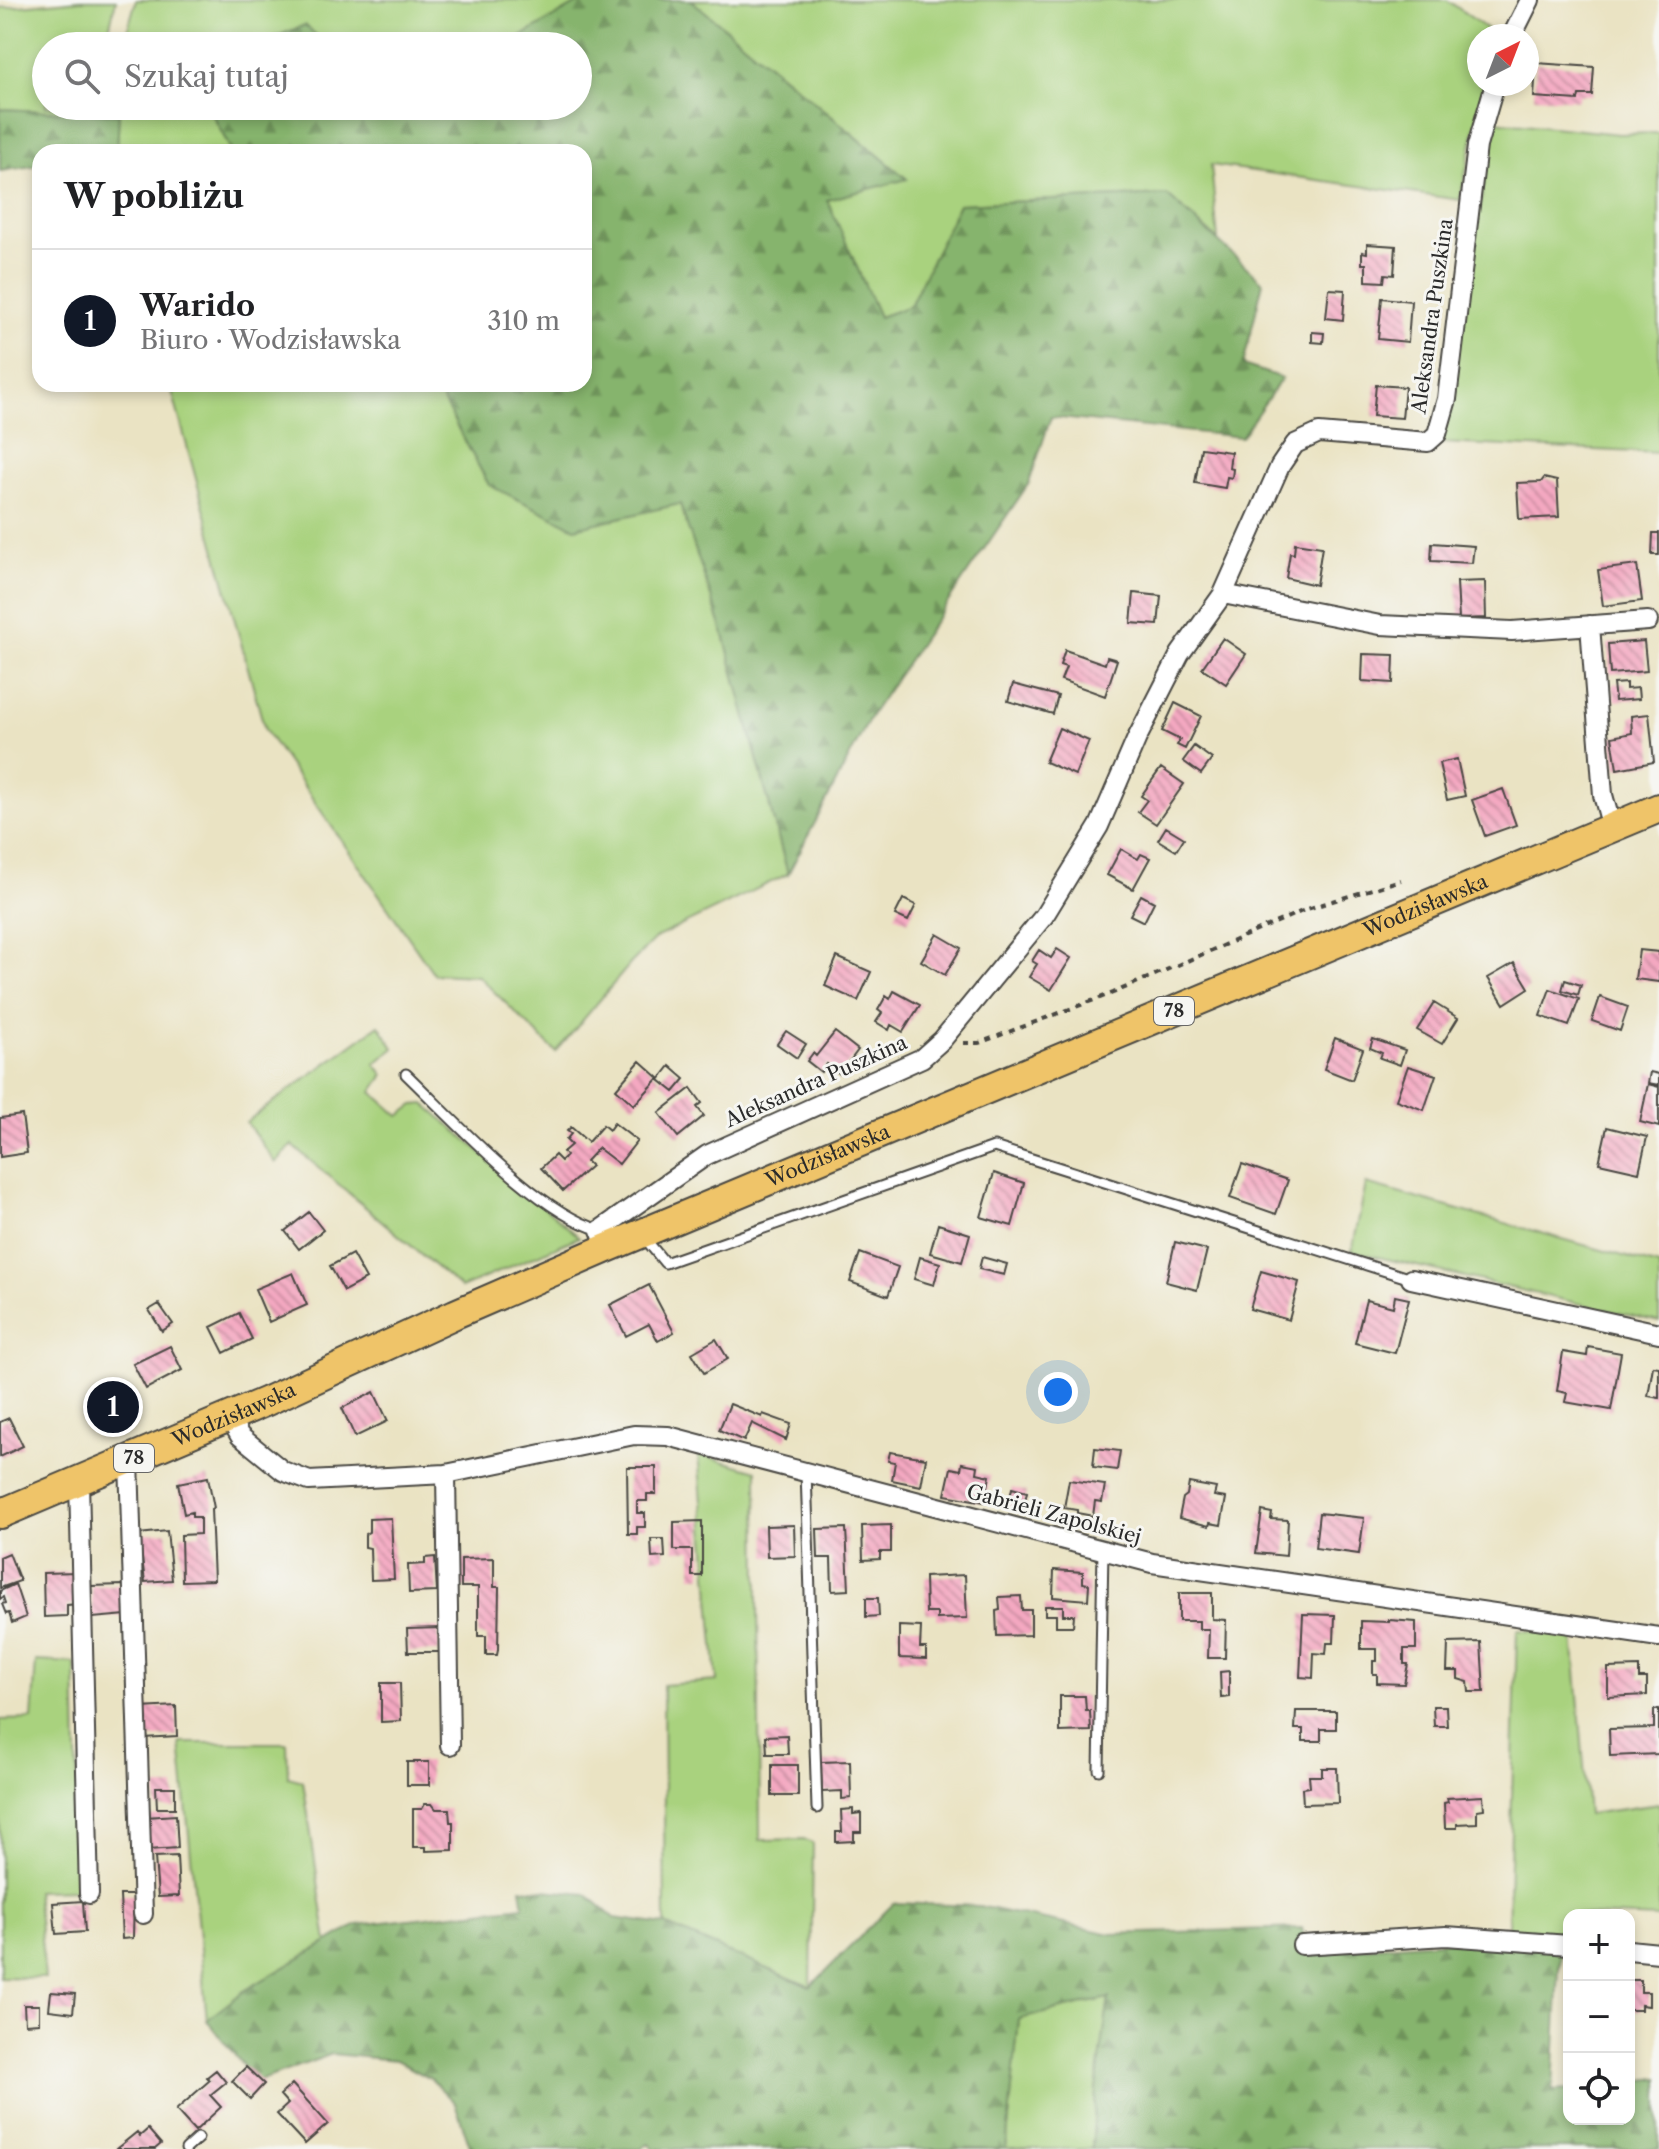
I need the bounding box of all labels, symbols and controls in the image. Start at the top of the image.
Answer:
north arrow [1467,24,1539,96]
search box [32,32,592,120]
icon: search [60,54,104,98]
text: Szukaj tutaj [124,58,289,95]
text: W pobliżu [64,175,244,217]
street label: Aleksandra Puszkina [1406,216,1458,416]
text: Warido [140,287,255,324]
text: 1 [84,305,96,337]
text: 310 m [487,305,560,337]
text: Biuro · Wodzisławska [140,324,401,356]
street label: Wodzisławska [1359,869,1492,943]
road number: 78 [1154,997,1194,1025]
street label: Aleksandra Puszkina [720,1030,911,1132]
street label: Wodzisławska [761,1119,894,1193]
your location [1038,1372,1078,1412]
pin: 1 [87,1377,139,1437]
street label: Wodzisławska [167,1377,300,1452]
road number: 78 [114,1444,154,1472]
street label: Gabrieli Zapolskiej [964,1479,1144,1549]
map controls [1563,1909,1635,2125]
button: + [1563,1909,1635,1981]
button: − [1563,1981,1635,2053]
button: locate [1563,2053,1635,2125]

